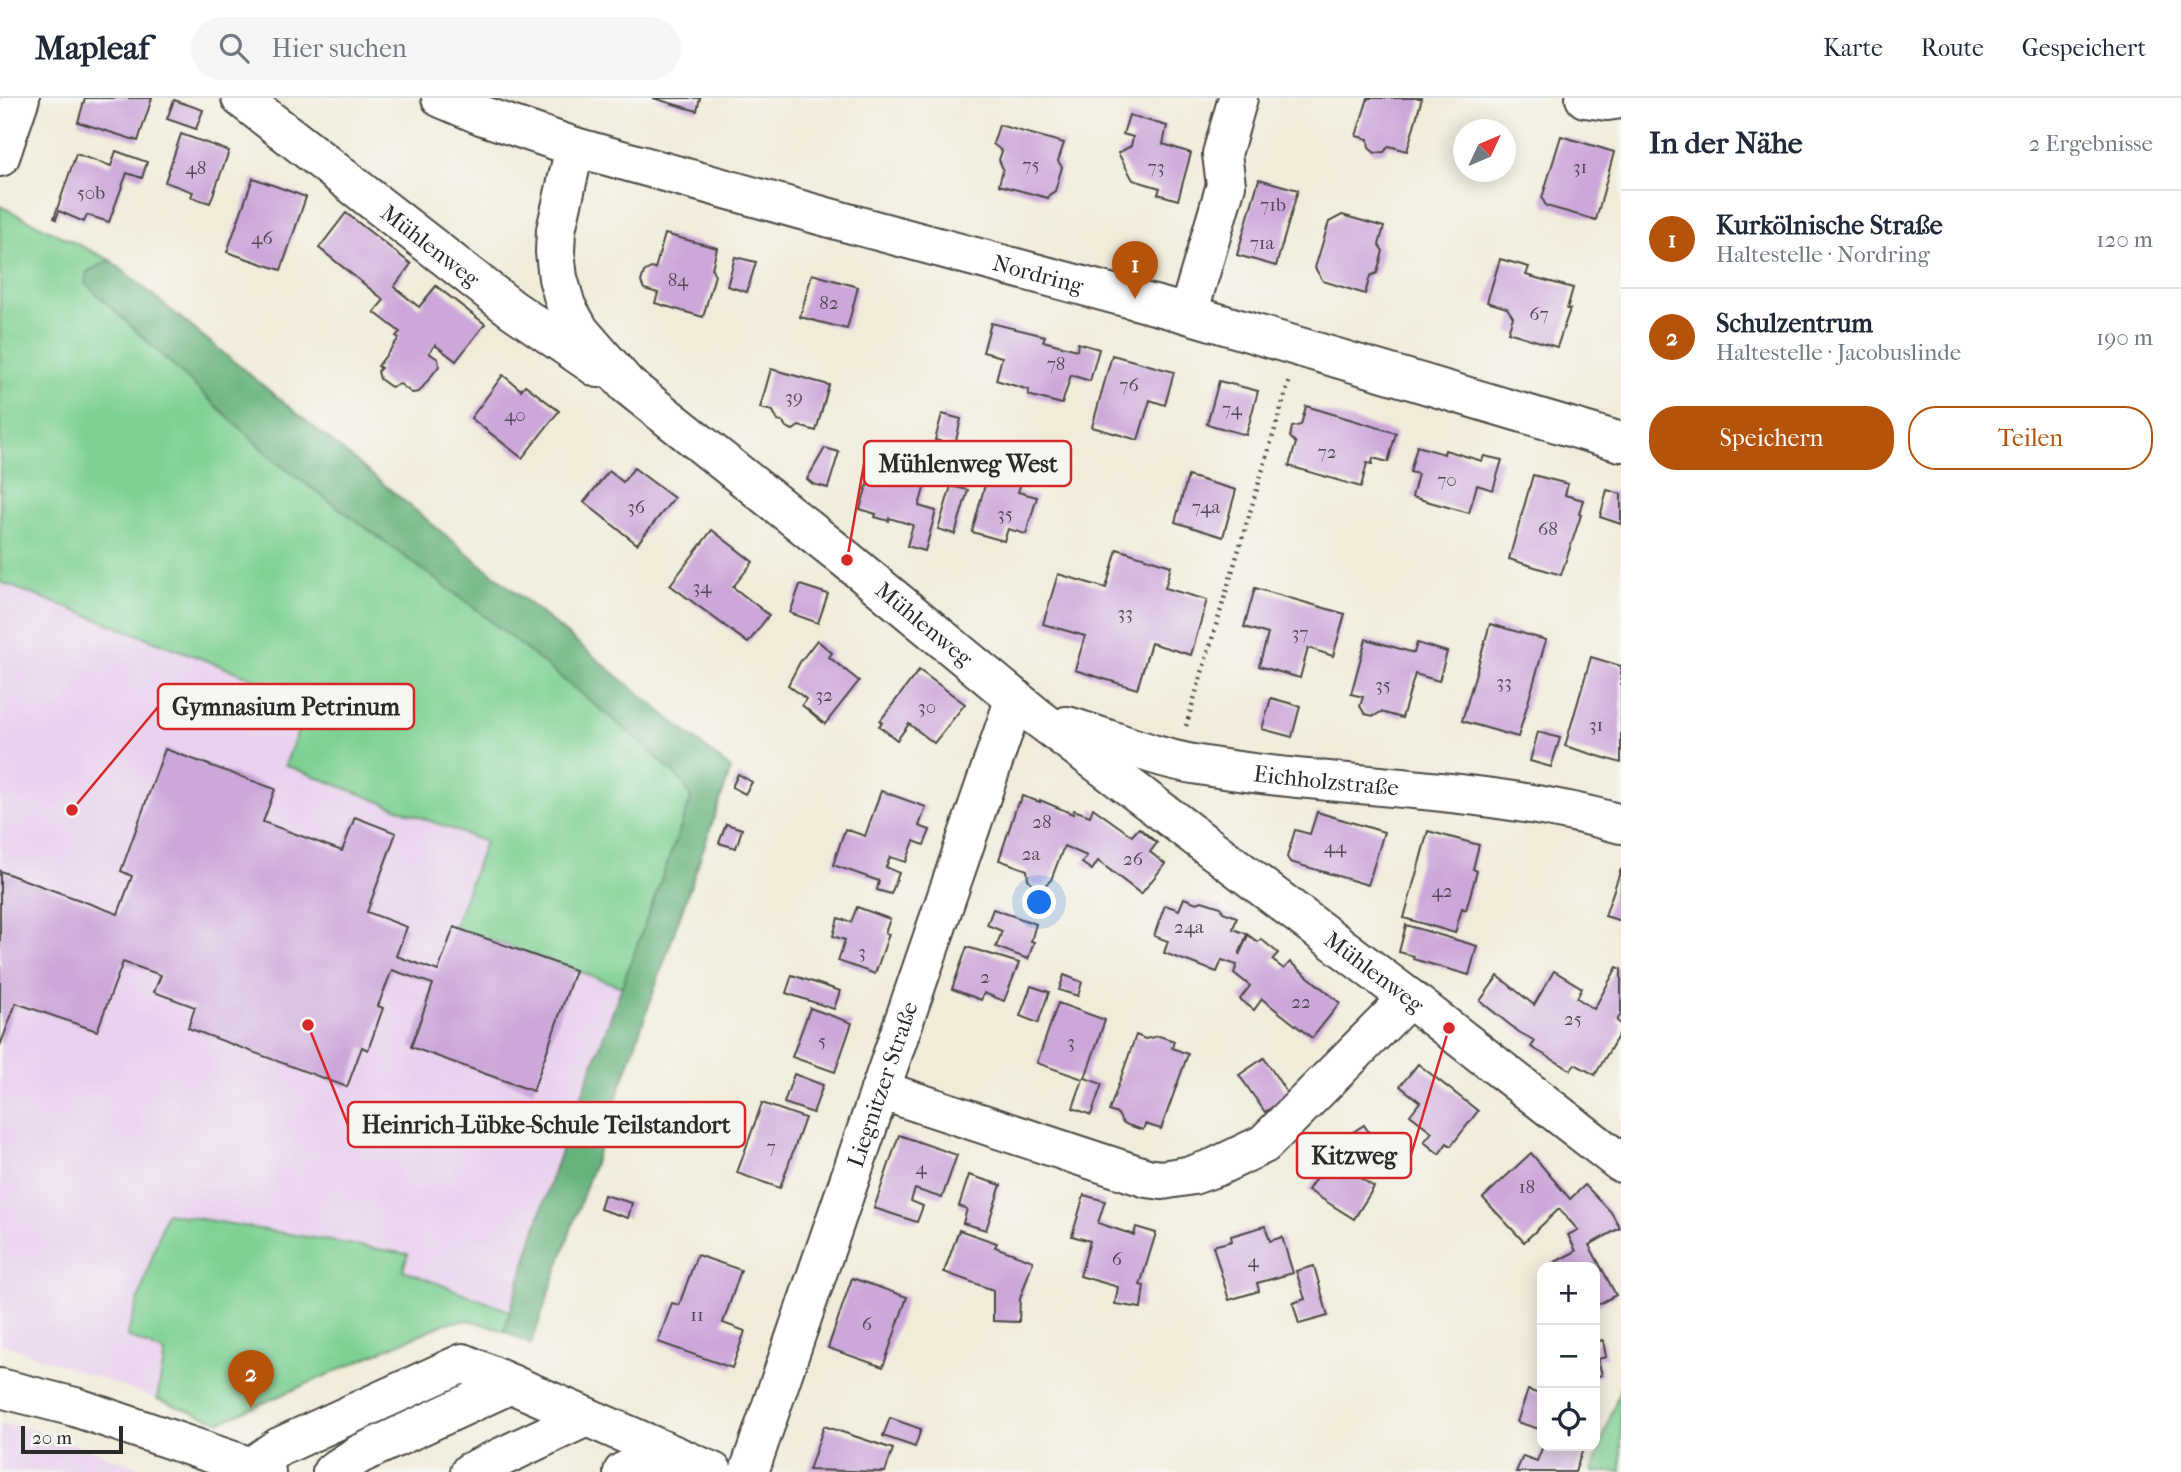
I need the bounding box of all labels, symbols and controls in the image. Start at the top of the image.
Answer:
search box [191,17,681,80]
text: Mapleaf [35,29,149,68]
icon: search [215,29,253,67]
text: Hier suchen [271,33,407,64]
text: Karte [1823,34,1883,62]
text: Route [1921,34,1984,62]
text: Gespeichert [2022,34,2146,62]
north arrow [1453,119,1516,182]
text: In der Nähe [1649,126,1803,161]
text: 2 Ergebnisse [2028,130,2153,157]
house number: 75 [1022,154,1040,176]
house number: 73 [1148,156,1164,178]
house number: 31 [1573,156,1587,178]
house number: 48 [186,157,206,179]
house number: 50b [77,182,105,204]
house number: 71b [1260,194,1286,216]
street label: Mühlenweg [375,199,485,293]
text: Kurkölnische Straße [1716,210,1943,241]
text: 1 [1668,226,1676,253]
text: 120 m [2096,226,2153,253]
house number: 46 [251,227,273,249]
house number: 71a [1250,232,1275,254]
pin: 1 [1112,241,1158,299]
text: Haltestelle · Nordring [1716,241,1930,268]
street label: Nordring [990,249,1087,300]
house number: 84 [668,269,689,291]
house number: 82 [819,292,839,314]
house number: 67 [1529,303,1549,325]
text: Schulzentrum [1716,308,1873,339]
text: 2 [1666,324,1678,351]
text: 190 m [2096,324,2153,351]
text: Haltestelle · Jacobuslinde [1716,339,1961,366]
house number: 78 [1047,353,1065,375]
house number: 76 [1119,374,1139,396]
house number: 39 [785,386,803,408]
house number: 74 [1222,398,1243,420]
house number: 40 [504,404,526,426]
button: Speichern [1649,406,1894,470]
button: Teilen [1908,406,2153,470]
callout: Mühlenweg West [864,441,1071,486]
house number: 72 [1318,441,1337,463]
text: Mühlenweg West [878,450,1058,478]
house number: 70 [1437,469,1457,491]
house number: 36 [627,496,646,518]
house number: 74a [1192,496,1221,518]
house number: 35 [997,503,1013,525]
house number: 68 [1538,518,1558,540]
house number: 34 [692,576,712,598]
street label: Mühlenweg [870,576,978,672]
house number: 33 [1117,602,1133,624]
house number: 37 [1292,622,1308,644]
house number: 33 [1496,671,1512,693]
house number: 35 [1375,674,1391,696]
callout: Gymnasium Petrinum [158,684,414,729]
house number: 32 [815,684,833,706]
text: Gymnasium Petrinum [172,693,401,721]
house number: 30 [918,696,936,718]
house number: 31 [1589,714,1603,736]
street label: Eichholzstraße [1252,760,1400,802]
house number: 28 [1032,811,1052,833]
house number: 44 [1324,836,1347,858]
house number: 2a [1022,843,1040,865]
house number: 26 [1123,848,1144,870]
house number: 42 [1432,880,1453,902]
your location [1022,885,1056,919]
house number: 24a [1174,916,1204,938]
street label: Mühlenweg [1319,926,1430,1019]
house number: 3 [858,941,866,963]
house number: 2 [980,966,990,988]
house number: 22 [1291,991,1311,1013]
street label: Liegnitzer Straße [842,998,924,1171]
house number: 25 [1564,1008,1582,1030]
house number: 5 [818,1030,826,1052]
house number: 3 [1067,1031,1075,1053]
callout: Heinrich-Lübke-Schule Teilstandort [348,1102,745,1147]
text: Heinrich-Lübke-Schule Teilstandort [362,1111,731,1139]
callout: Kitzweg [1297,1133,1411,1178]
house number: 7 [766,1136,776,1158]
text: Kitzweg [1311,1142,1398,1170]
house number: 4 [915,1157,927,1179]
house number: 18 [1519,1176,1535,1198]
house number: 6 [1112,1248,1123,1270]
house number: 4 [1247,1250,1259,1272]
map controls [1537,1262,1600,1451]
button: + [1537,1262,1600,1325]
house number: 11 [690,1304,704,1326]
house number: 6 [862,1313,873,1335]
button: − [1537,1325,1600,1388]
pin: 2 [228,1350,274,1408]
button: locate [1537,1388,1600,1451]
scale bar [21,1423,122,1455]
text: 20 m [32,1427,72,1449]

